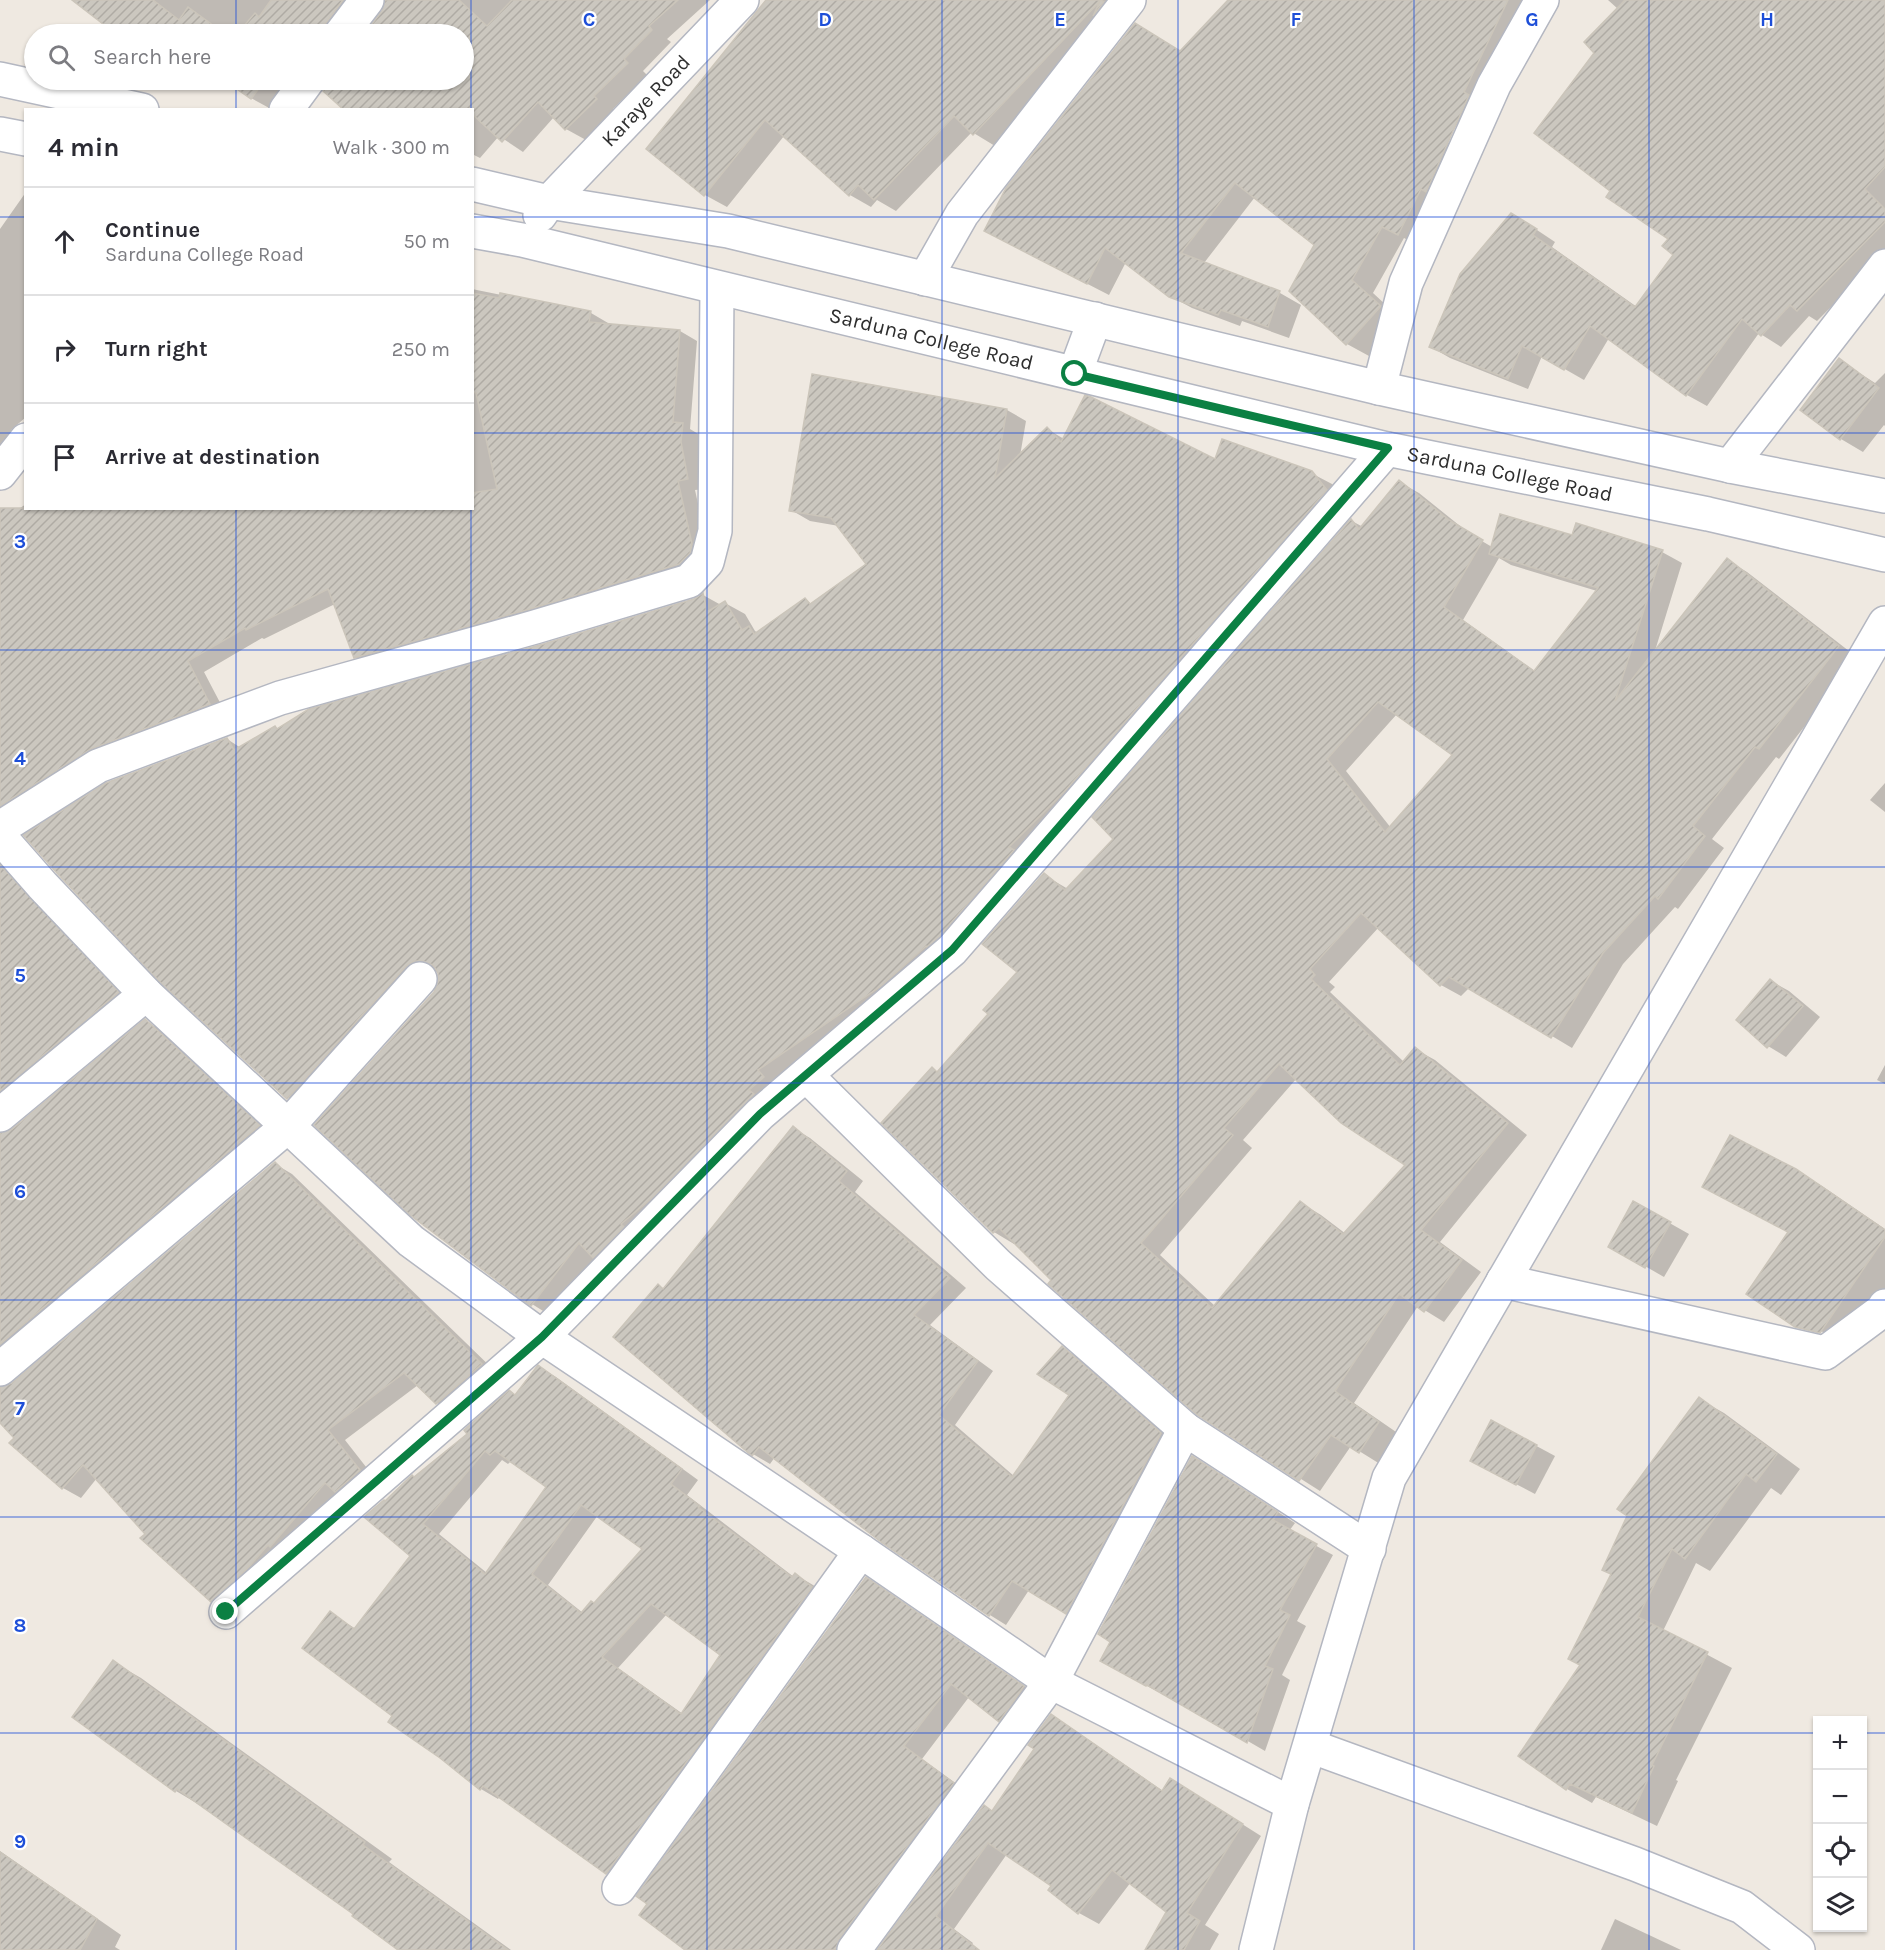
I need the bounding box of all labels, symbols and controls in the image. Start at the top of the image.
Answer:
text: C [583,8,595,31]
text: D [818,8,832,31]
text: E [1054,8,1066,31]
text: F [1291,8,1302,31]
text: G [1525,8,1539,31]
text: H [1760,8,1774,31]
search box [24,24,474,90]
icon: search [45,41,78,74]
text: Search here [93,44,211,70]
street label: Karaye Road [597,50,695,151]
text: 4 min [48,132,119,163]
text: Walk · 300 m [333,136,450,159]
text: Continue [105,217,200,243]
icon: ahead [48,225,81,258]
text: 50 m [403,230,450,253]
text: Sarduna College Road [105,243,304,266]
street label: Sarduna College Road [827,303,1036,375]
icon: right [48,333,81,366]
text: Turn right [105,336,208,362]
text: 250 m [392,338,450,361]
route start [1061,360,1087,386]
icon: arrive [48,441,81,474]
street label: Sarduna College Road [1405,441,1615,506]
text: Arrive at destination [105,444,320,470]
text: 3 [14,530,26,553]
text: 4 [14,747,26,770]
text: 5 [14,964,26,987]
text: 6 [14,1180,26,1203]
text: 7 [15,1397,25,1420]
route end [212,1598,238,1624]
text: 8 [14,1614,26,1637]
map controls [1813,1716,1867,1932]
button: + [1813,1716,1867,1770]
button: − [1813,1770,1867,1824]
button: locate [1813,1824,1867,1878]
text: 9 [14,1830,26,1853]
button: layers [1813,1878,1867,1932]

